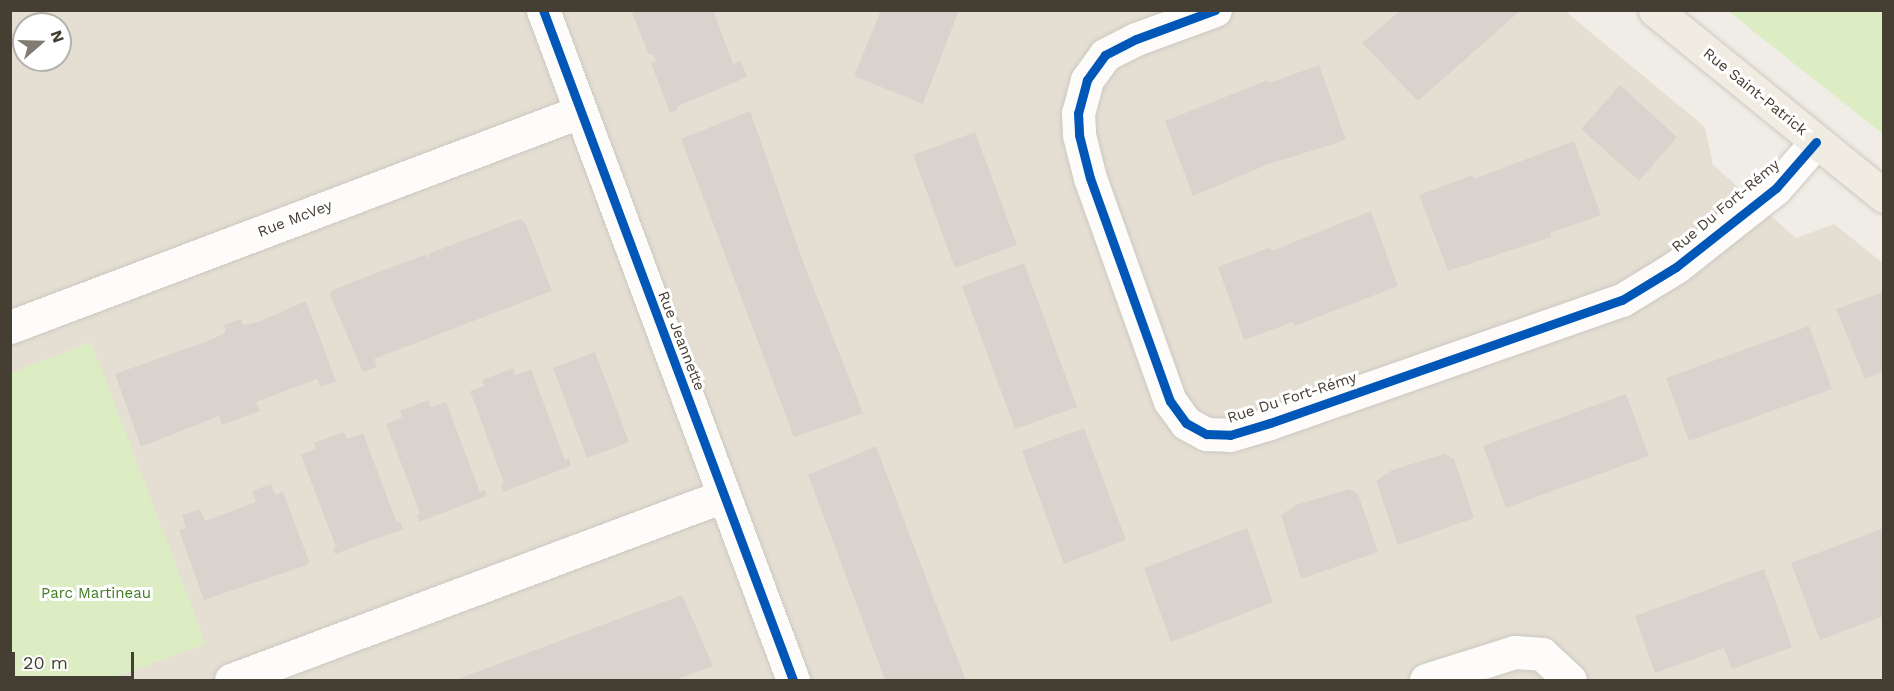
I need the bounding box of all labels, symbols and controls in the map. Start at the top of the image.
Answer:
north arrow [12,12,72,72]
text: N [47,28,68,45]
street label: Rue Saint-Patrick [1699,45,1811,139]
street label: Rue Du Fort-Rémy [1669,156,1783,256]
street label: Rue McVey [255,197,335,241]
street label: Rue Jeannette [654,288,708,394]
street label: Rue Du Fort-Rémy [1225,369,1359,427]
park label: Parc Martineau [41,585,151,603]
scale bar [15,640,136,678]
text: 20 m [23,652,68,673]

